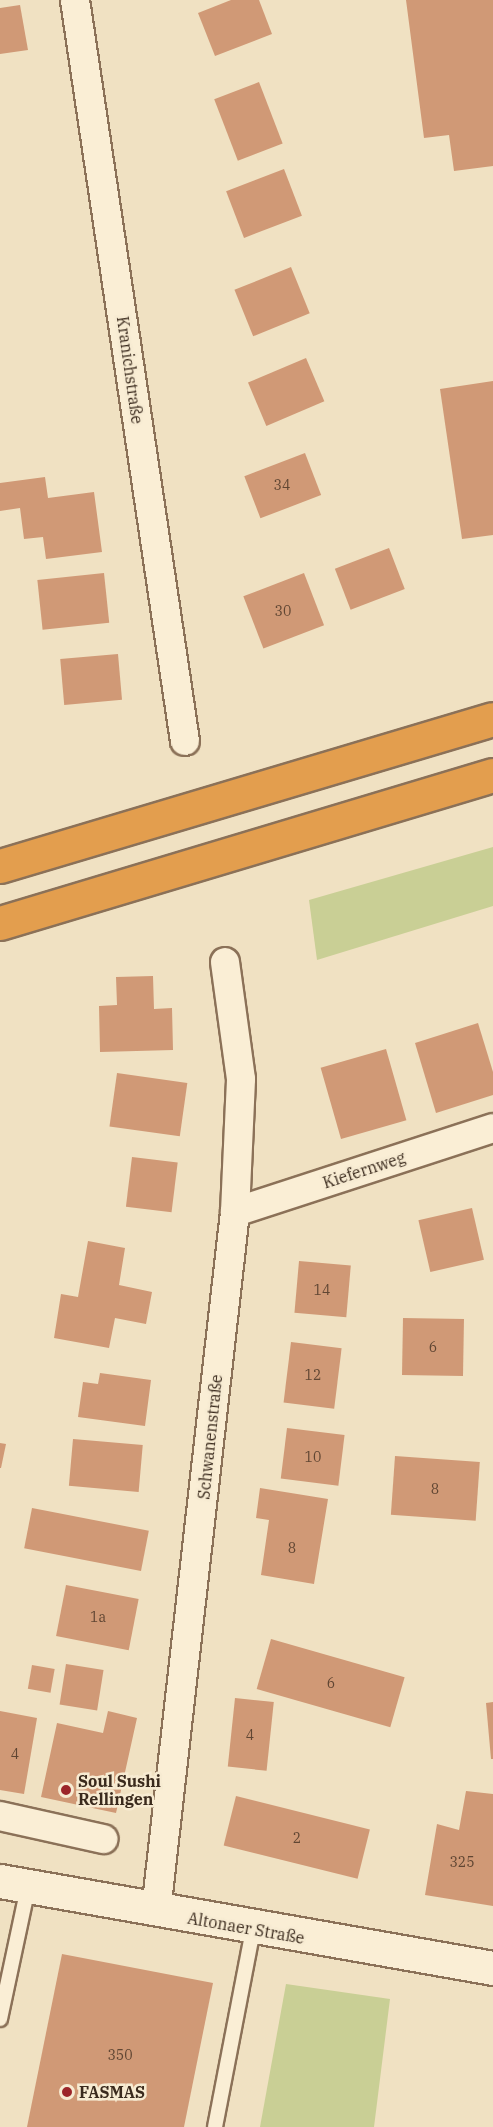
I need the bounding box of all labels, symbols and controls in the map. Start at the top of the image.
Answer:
street label: Kranichstraße [113,315,147,425]
house number: 34 [274,477,290,493]
house number: 30 [275,603,291,619]
street label: Kiefernweg [320,1148,408,1192]
house number: 14 [314,1282,330,1298]
house number: 6 [429,1339,437,1355]
house number: 12 [305,1367,321,1383]
street label: Schwanenstraße [194,1374,226,1500]
house number: 10 [305,1449,321,1465]
house number: 8 [431,1481,439,1497]
house number: 8 [288,1540,296,1556]
house number: 1a [90,1609,106,1625]
house number: 6 [327,1675,335,1691]
house number: 4 [246,1727,254,1743]
house number: 4 [11,1746,19,1762]
place label: Soul Sushi Rellingen [78,1771,161,1809]
marker: Soul Sushi Rellingen [59,1783,73,1797]
house number: 2 [293,1830,301,1846]
house number: 325 [449,1854,475,1870]
street label: Altonaer Straße [186,1908,306,1948]
house number: 350 [107,2047,133,2063]
place label: FASMAS [79,2082,145,2102]
marker: FASMAS [60,2085,74,2099]

